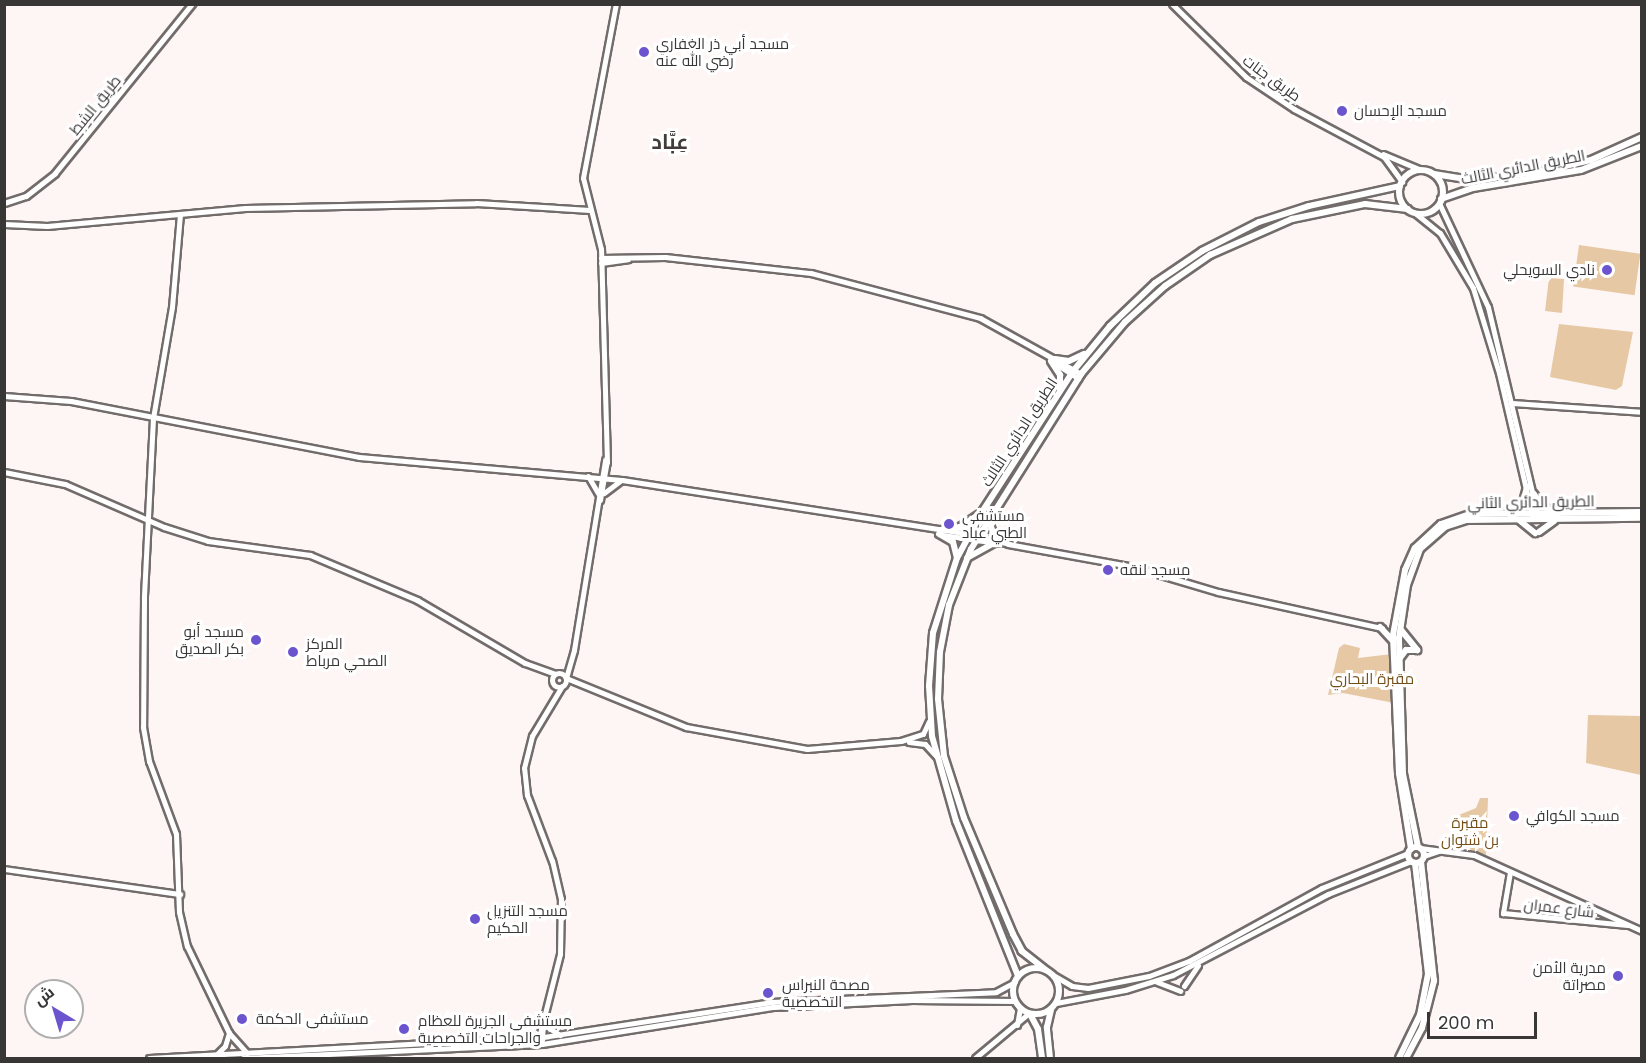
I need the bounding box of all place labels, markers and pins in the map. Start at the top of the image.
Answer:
place label: مسجد أبي ذر الغفاري رضي الله عنه [656,34,789,69]
marker: مسجد أبي ذر الغفاري رضي الله عنه [637,45,651,59]
place label: مسجد الإحسان [1354,102,1447,120]
marker: مسجد الإحسان [1335,104,1349,118]
place label: نادي السويحلي [1503,261,1595,279]
marker: نادي السويحلي [1600,263,1614,277]
place label: مستشفى الطبي عباد [962,506,1027,541]
marker: مستشفى الطبي عباد [940,515,958,533]
place label: مسجد لنقه [1120,561,1190,579]
marker: مسجد لنقه [1101,563,1115,577]
place label: مسجد أبو بكر الصديق [175,622,244,657]
marker: مسجد أبو بكر الصديق [249,633,263,647]
place label: المركز الصحي مرباط [306,634,387,669]
marker: المركز الصحي مرباط [284,643,302,661]
place label: مسجد الكوافي [1526,807,1620,825]
marker: مسجد الكوافي [1507,809,1521,823]
place label: مسجد التنزيل الحكيم [487,901,568,936]
marker: مسجد التنزيل الحكيم [468,912,482,926]
place label: مدرية الأمن مصراتة [1533,958,1606,993]
marker: مدرية الأمن مصراتة [1611,969,1625,983]
place label: مصحة النبراس التخصصية [782,975,870,1010]
marker: مصحة النبراس التخصصية [759,984,777,1002]
marker: مستشفى الحكمة [233,1010,251,1028]
place label: مستشفى الحكمة [256,1010,369,1028]
place label: مستشفى الجزيرة للعظام والجراحات التخصصية [418,1011,572,1046]
marker: مستشفى الجزيرة للعظام والجراحات التخصصية [395,1020,413,1038]

